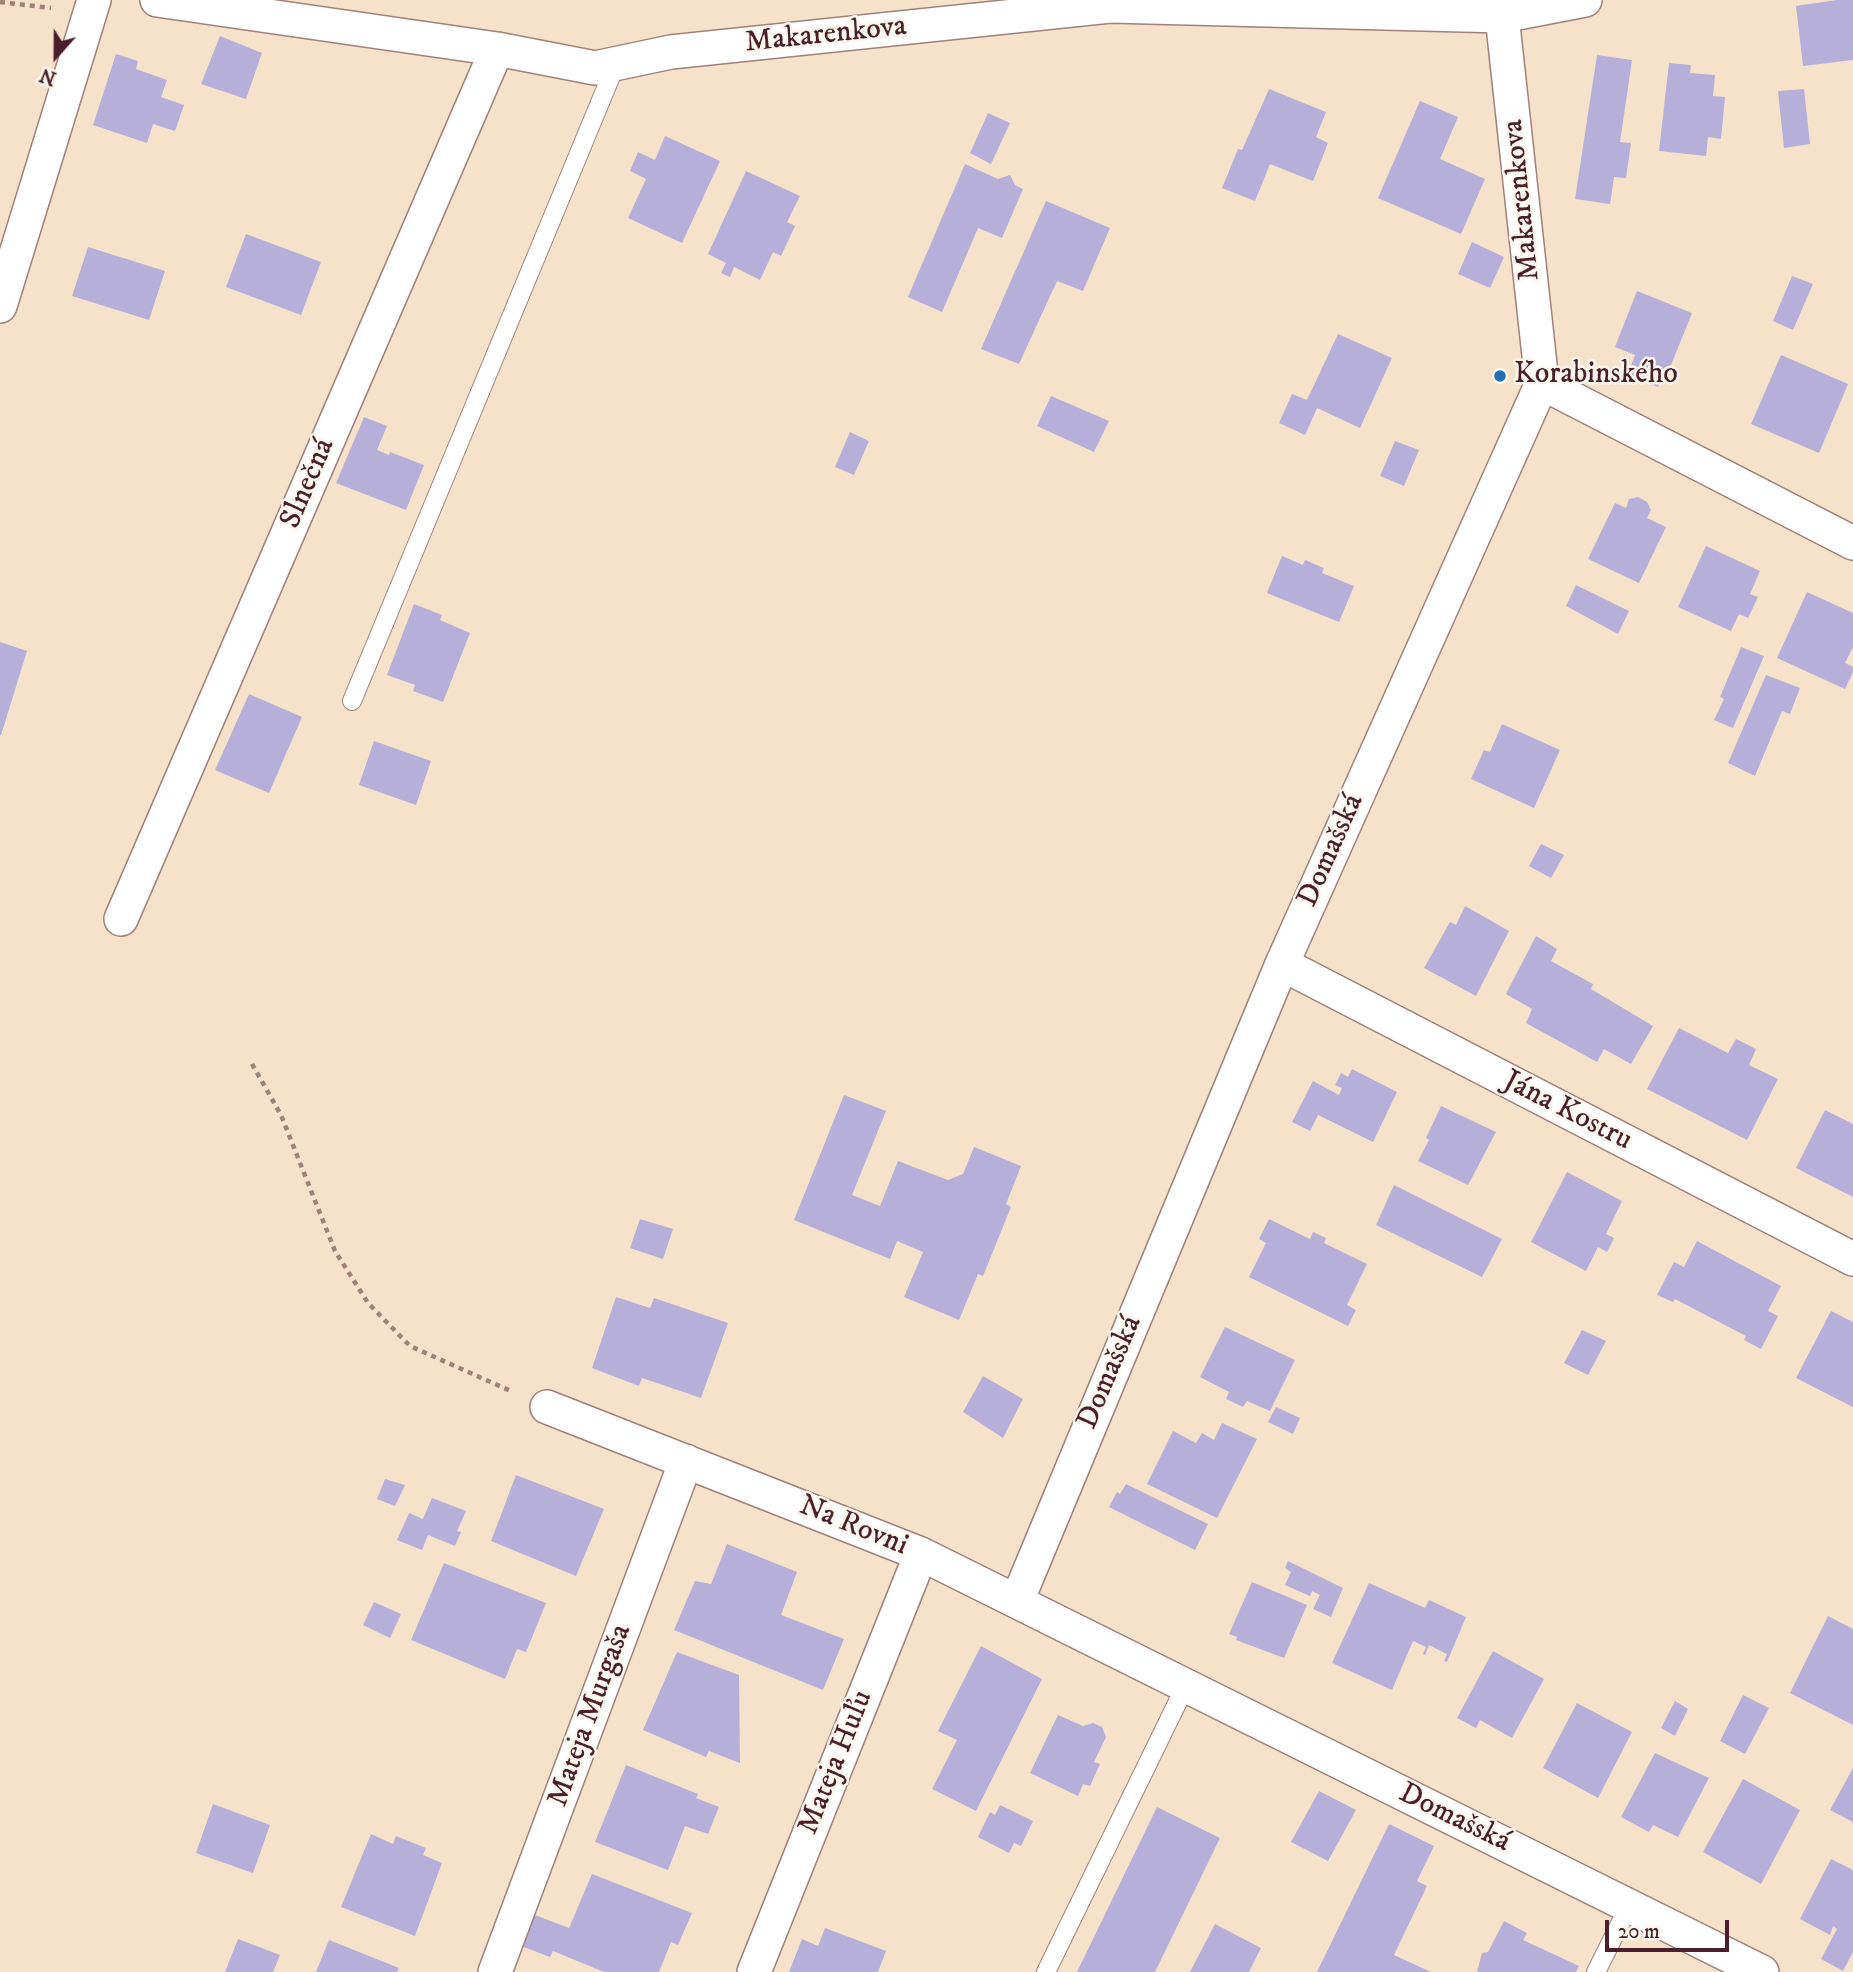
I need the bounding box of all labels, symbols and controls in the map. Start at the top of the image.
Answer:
street label: Makarenkova [743,10,909,62]
north arrow [21,21,91,91]
text: N [37,63,60,90]
street label: Makarenkova [1497,117,1549,283]
place label: Korabinského [1514,358,1678,394]
marker: Korabinského [1492,368,1508,384]
street label: Slnečná [274,434,344,534]
street label: Domašská [1291,789,1373,913]
street label: Jána Kostru [1497,1064,1637,1160]
street label: Domašská [1071,1311,1151,1435]
street label: Na Rovni [793,1489,913,1565]
street label: Mateja Murgaša [541,1620,641,1812]
street label: Mateja Huľu [792,1686,882,1840]
street label: Domašská [1392,1777,1516,1861]
scale bar [1608,1906,1732,1950]
text: 20 m [1618,1919,1660,1945]

